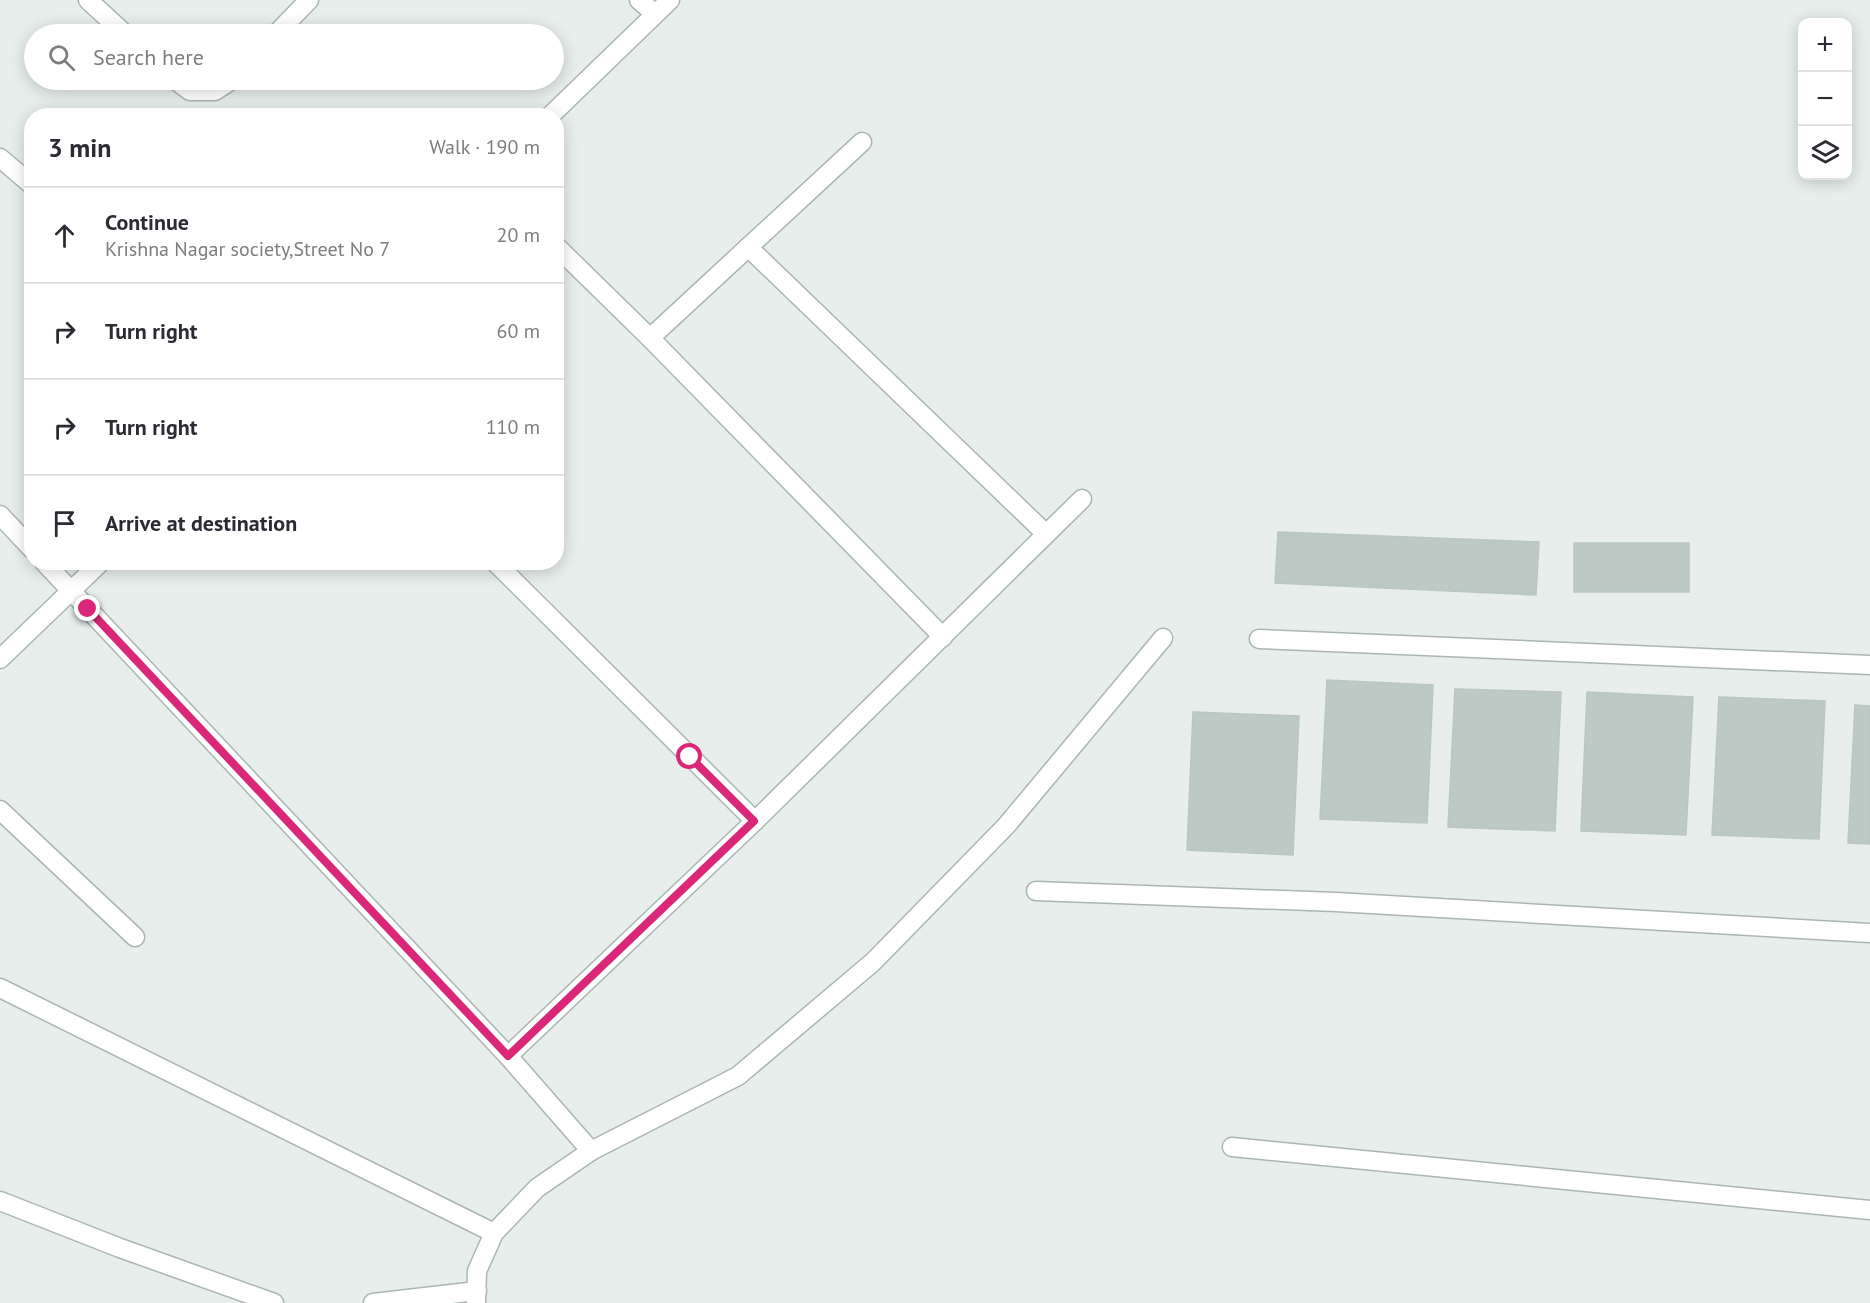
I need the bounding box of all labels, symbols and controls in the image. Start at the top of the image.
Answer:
map controls [1798,18,1852,180]
button: + [1798,18,1852,72]
search box [24,24,564,90]
icon: search [45,41,78,74]
text: Search here [93,43,204,71]
button: − [1798,72,1852,126]
button: layers [1798,126,1852,180]
text: 3 min [48,131,111,164]
text: Walk · 190 m [429,134,540,160]
text: Continue [105,208,189,236]
icon: ahead [48,219,81,252]
text: 20 m [497,222,540,248]
text: Krishna Nagar society,Street No 7 [105,236,390,262]
icon: right [48,315,81,348]
text: Turn right [105,317,197,345]
text: 60 m [497,318,540,344]
icon: right [48,411,81,444]
text: Turn right [105,413,197,441]
text: 110 m [486,414,540,440]
icon: arrive [48,507,81,540]
text: Arrive at destination [105,509,297,537]
route end [74,595,100,621]
route start [676,743,702,769]

